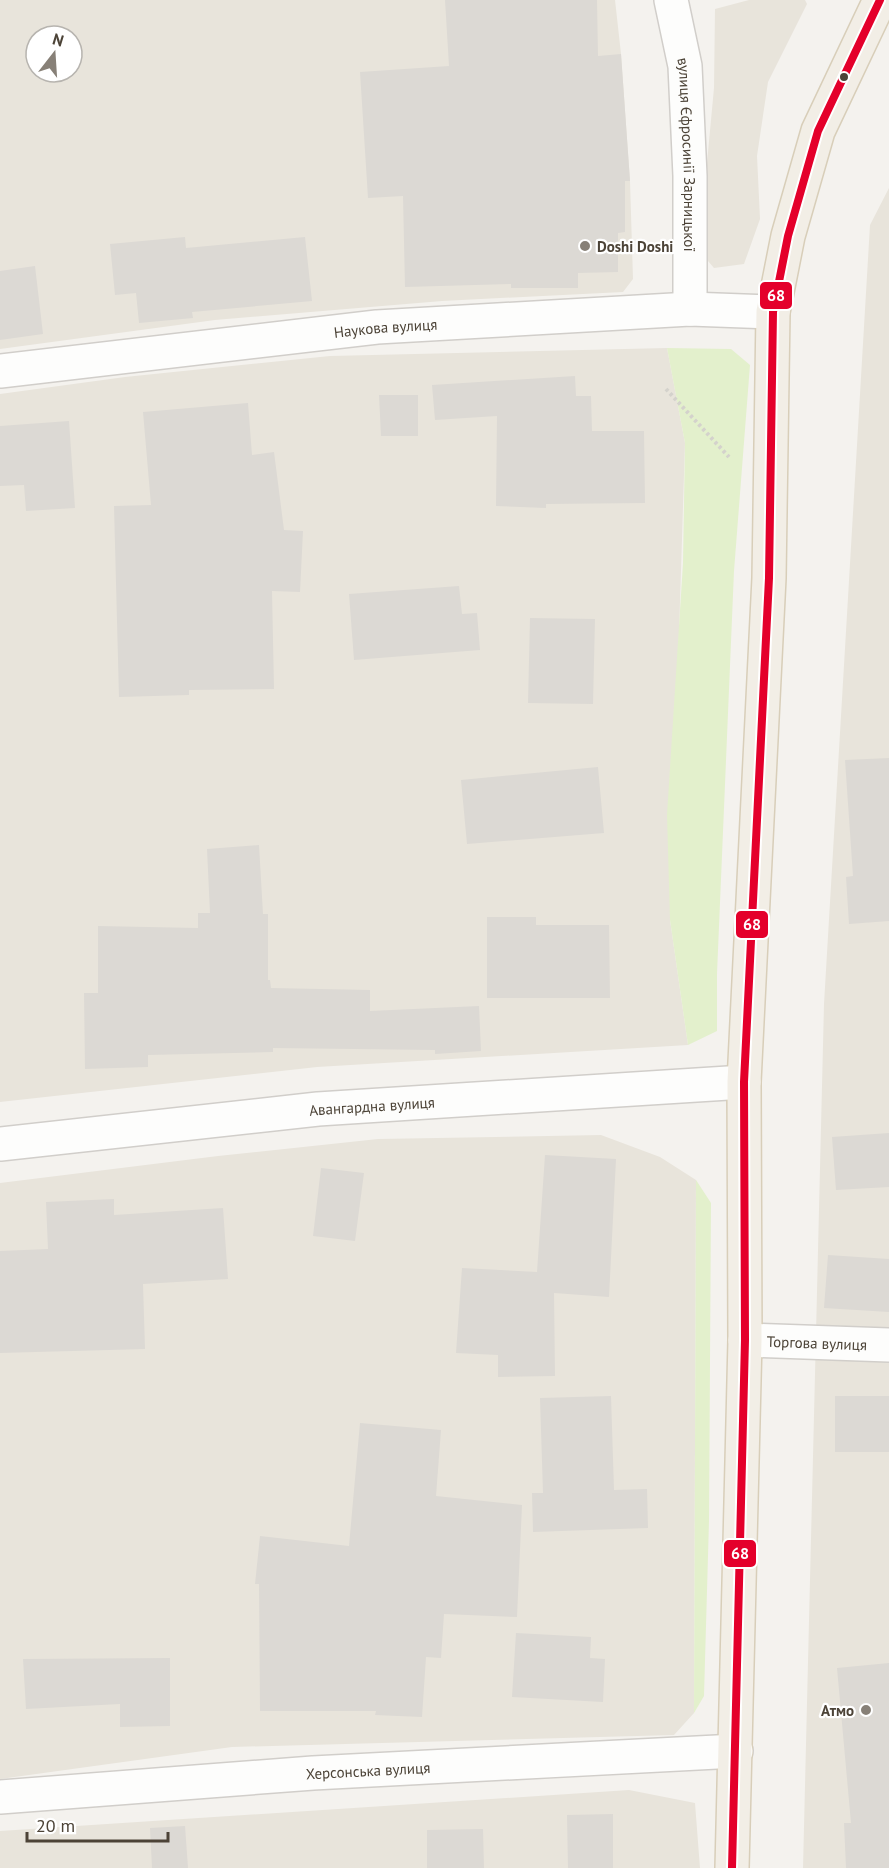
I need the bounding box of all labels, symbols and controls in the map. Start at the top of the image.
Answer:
north arrow [24,24,84,84]
text: N [50,29,66,51]
street label: вулиця Єфросинії Зарницької [674,56,700,252]
unlabelled marker [838,71,850,83]
place label: Doshi Doshi [597,237,673,256]
marker: Doshi Doshi [578,239,592,253]
line badge: 68 [759,281,793,310]
text: 68 [767,285,785,305]
street label: Наукова вулиця [333,314,438,341]
line badge: 68 [735,910,769,939]
text: 68 [743,914,761,934]
street label: Авангардна вулиця [308,1092,435,1119]
street label: Торгова вулиця [767,1331,867,1354]
line badge: 68 [723,1539,757,1568]
text: 68 [731,1543,749,1563]
place label: Атмо [821,1701,854,1720]
marker: Атмо [859,1703,873,1717]
street label: Херсонська вулиця [305,1757,431,1783]
scale bar [27,1805,168,1843]
text: 20 m [36,1814,75,1837]

